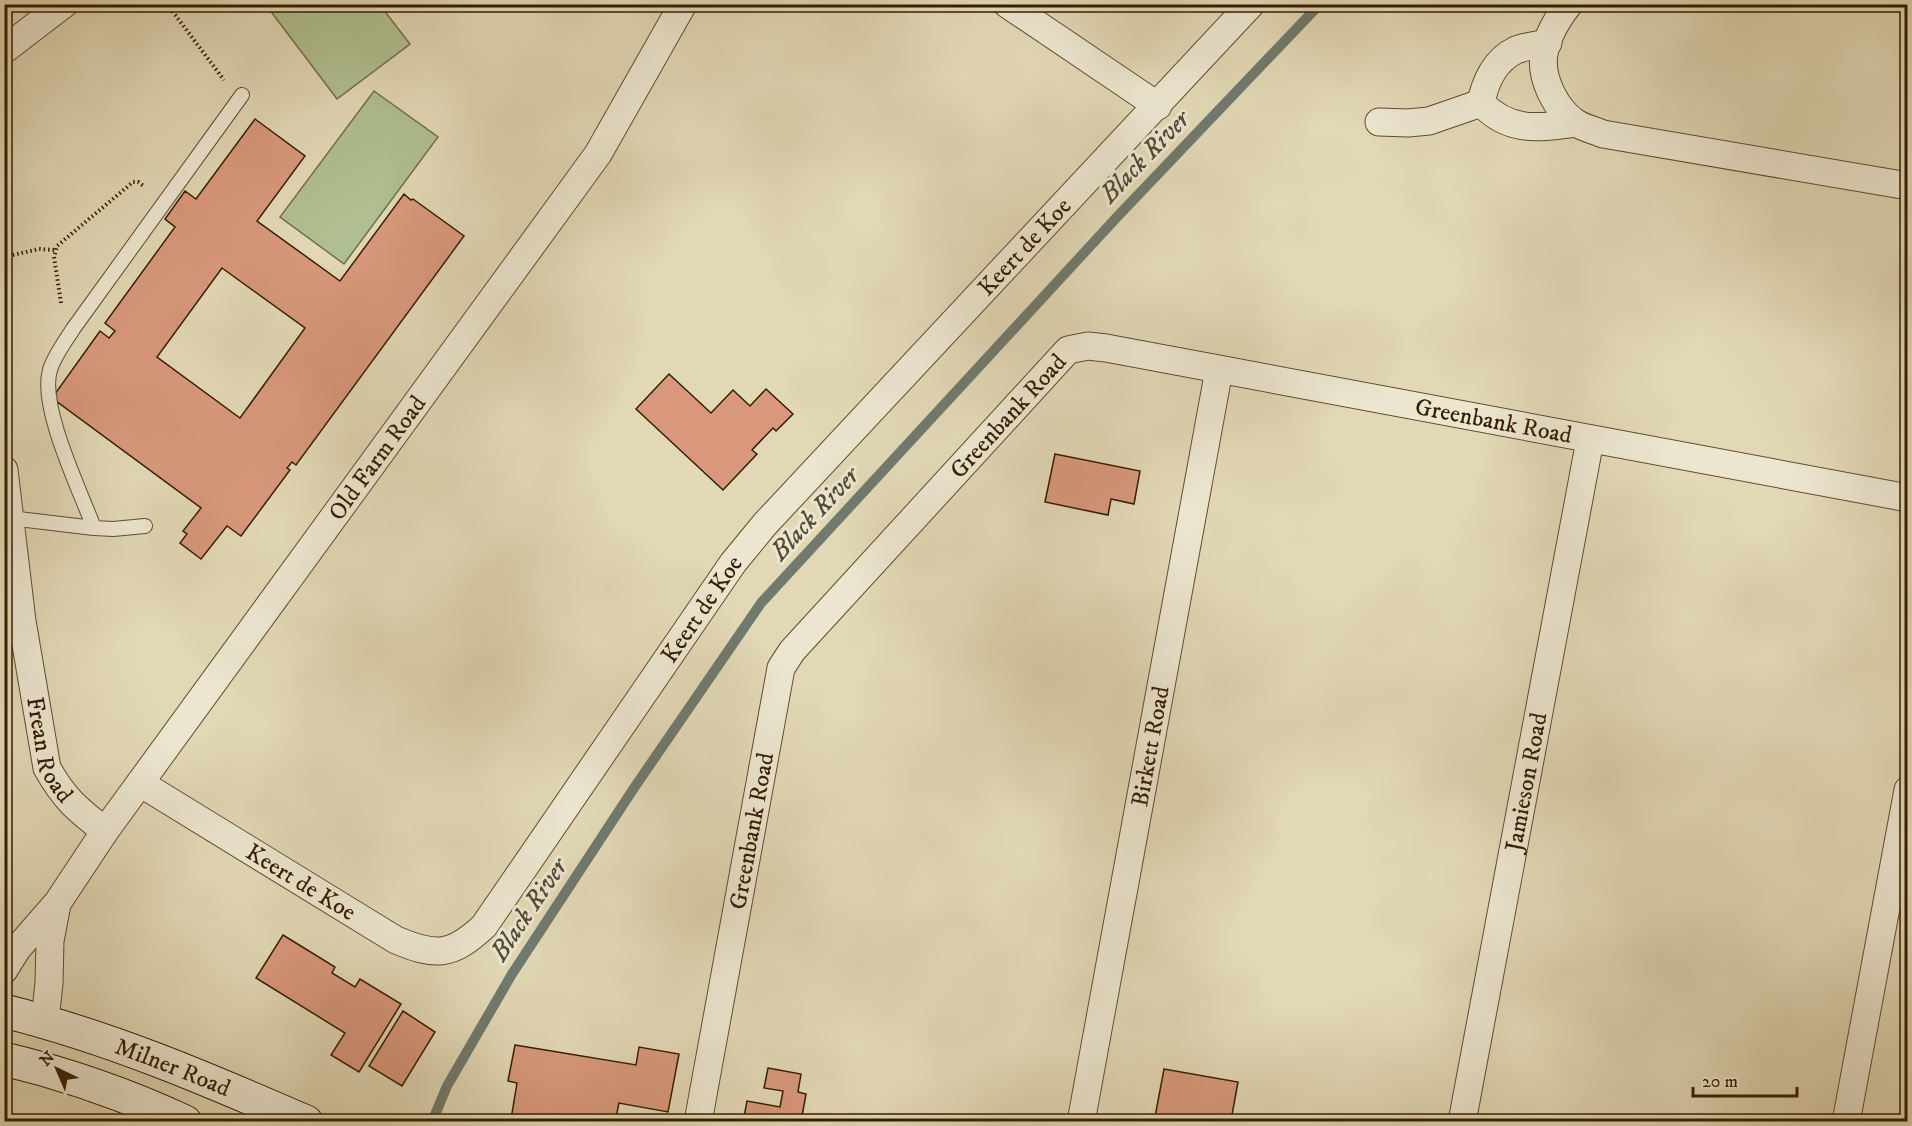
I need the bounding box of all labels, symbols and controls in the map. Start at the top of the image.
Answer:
water label: Black River [1092,103,1198,211]
street label: Keert de Koe [972,192,1078,303]
street label: Greenbank Road [944,348,1073,485]
street label: Old Farm Road [322,390,433,527]
street label: Greenbank Road [1413,392,1574,451]
water label: Black River [763,459,868,568]
street label: Keert de Koe [655,549,749,669]
street label: Birkett Road [1125,684,1177,809]
street label: Frean Road [19,694,79,809]
street label: Jamieson Road [1499,710,1555,856]
street label: Greenbank Road [723,750,781,912]
street label: Keert de Koe [240,838,361,928]
water label: Black River [483,851,576,968]
street label: Milner Road [111,1032,235,1104]
north arrow [27,1039,87,1099]
text: N [36,1047,59,1071]
scale bar [1693,1060,1796,1098]
text: 20 m [1702,1071,1738,1093]

